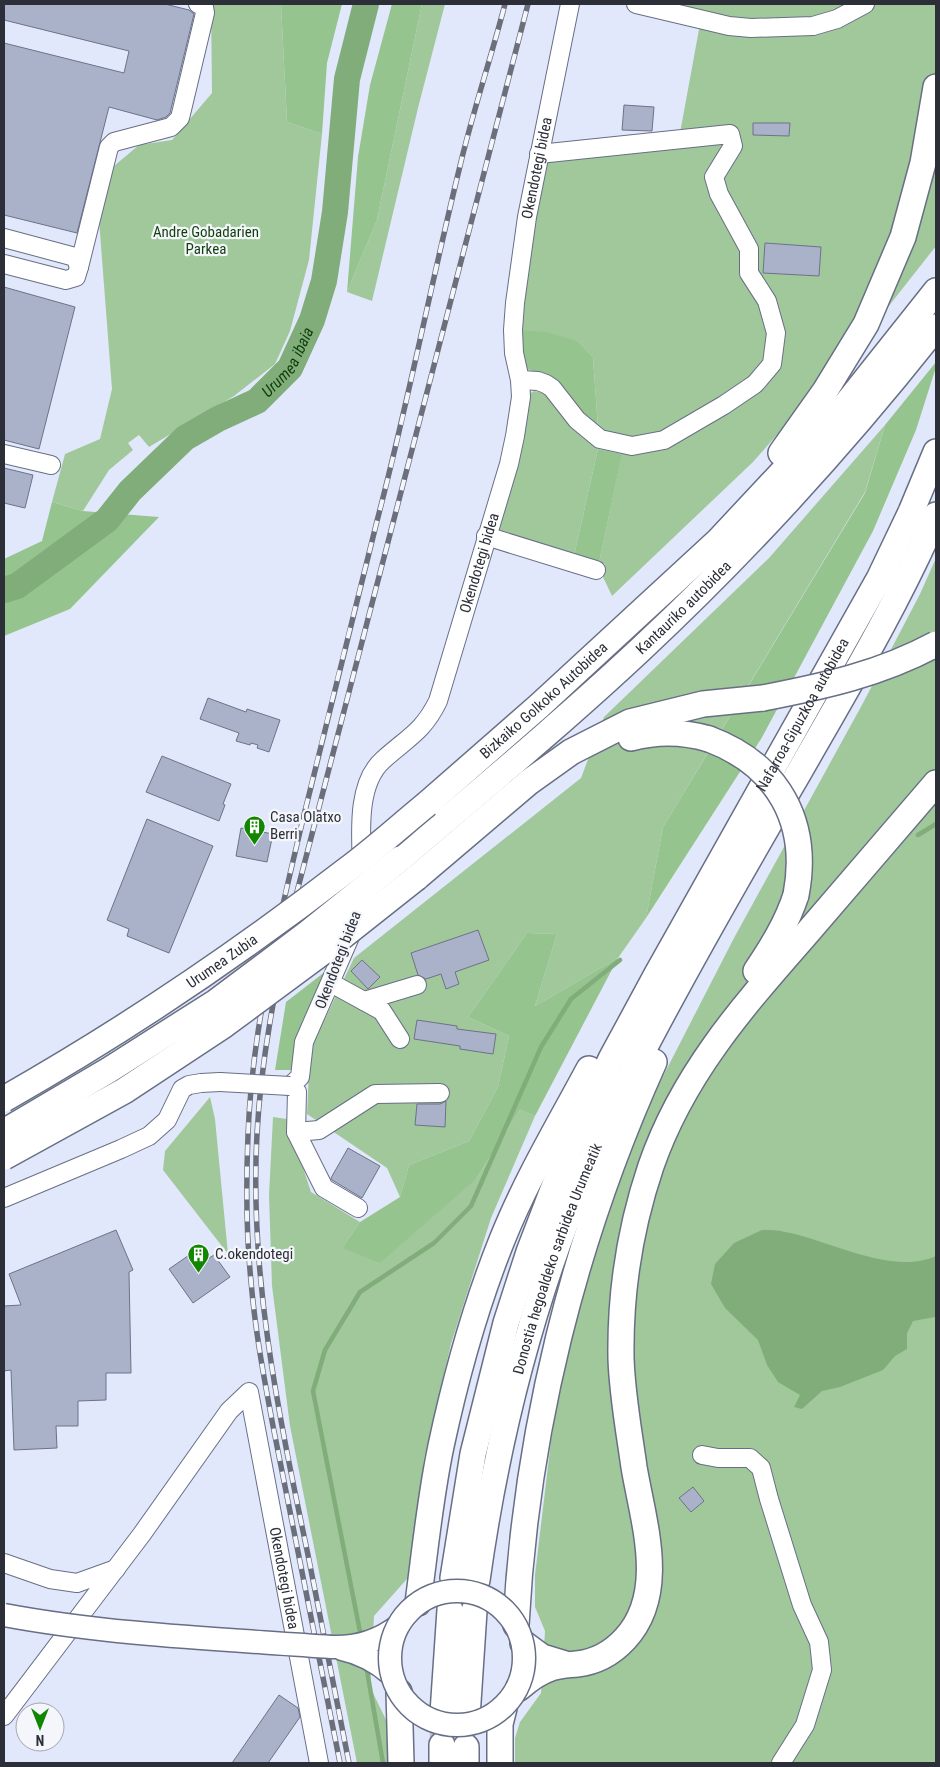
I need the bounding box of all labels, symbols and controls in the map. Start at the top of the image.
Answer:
street label: Okendotegi bidea [518,116,556,220]
park label: Andre Gobadarien Parkea [153,223,259,258]
water label: Urumea ibaia [257,324,317,401]
street label: Okendotegi bidea [456,511,503,615]
street label: Kantauriko autobidea [632,557,735,658]
street label: Nafarroa-Gipuzkoa autobidea [752,635,853,795]
street label: Bizkaiko Golkoko Autobidea [476,638,611,763]
place label: Casa Olatxo Berri [270,808,341,843]
building icon: Casa Olatxo Berri [242,814,266,845]
street label: Okendotegi bidea [311,909,365,1011]
street label: Urumea Zubia [183,930,261,992]
street label: Donostia hegoaldeko sarbidea Urumeatik [509,1140,606,1376]
building icon: C.okendotegi [187,1242,211,1273]
place label: C.okendotegi [215,1245,293,1263]
street label: Okendotegi bidea [266,1526,303,1630]
north arrow [15,1702,65,1752]
text: N [36,1732,44,1748]

